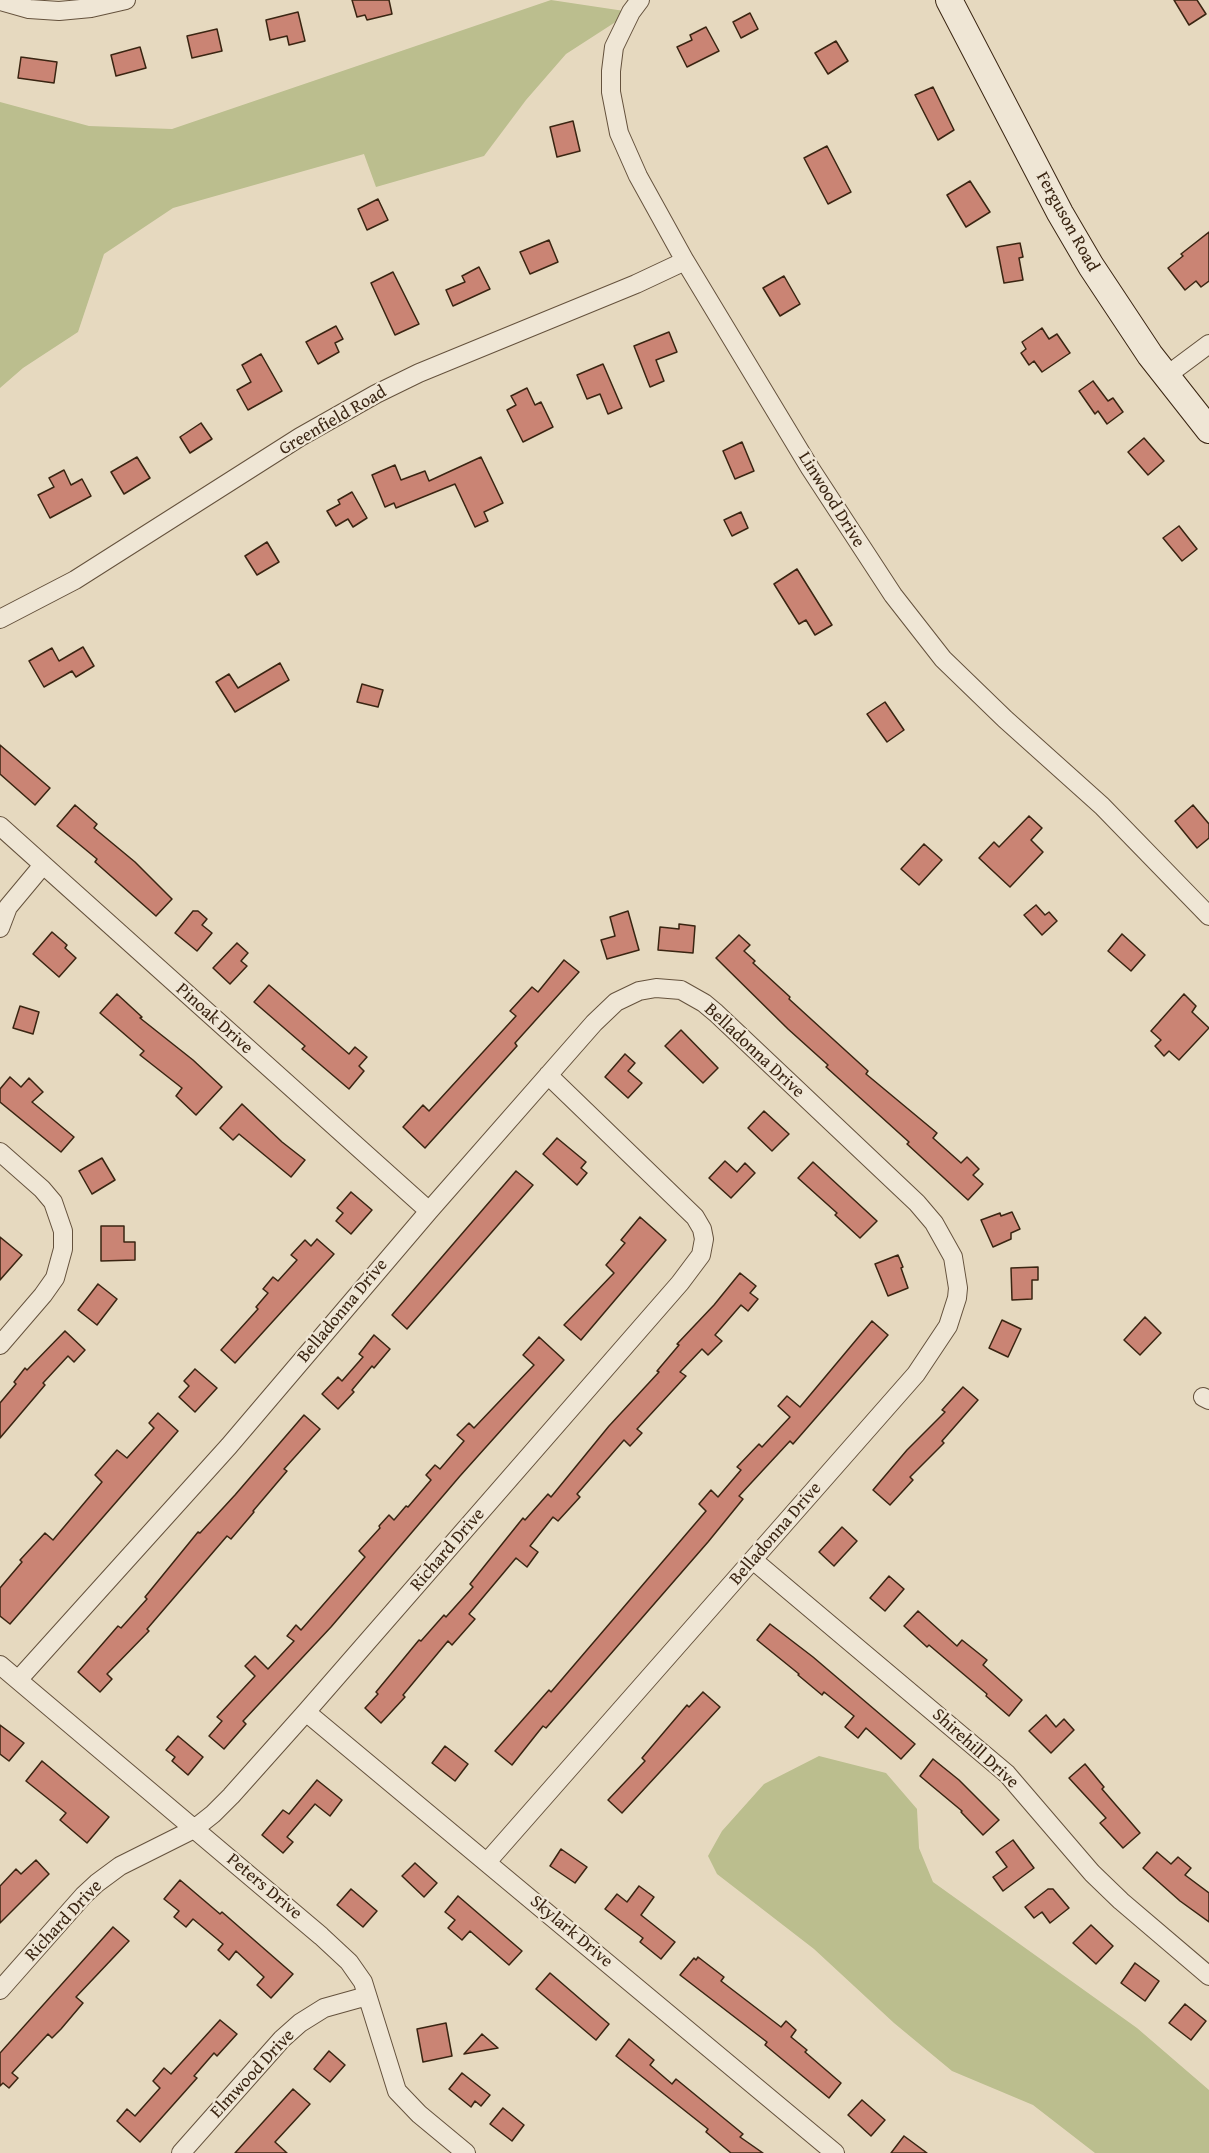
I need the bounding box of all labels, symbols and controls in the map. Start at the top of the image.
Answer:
street label: Ferguson Road [1031,168,1103,276]
street label: Greenfield Road [276,382,390,460]
street label: Linwood Drive [793,448,869,552]
street label: Pinoak Drive [171,979,257,1059]
street label: Belladonna Drive [699,999,809,1103]
street label: Belladonna Drive [293,1255,393,1367]
street label: Belladonna Drive [725,1478,827,1590]
street label: Richard Drive [406,1504,490,1596]
street label: Shirehill Drive [927,1704,1023,1794]
street label: Peters Drive [222,1849,306,1925]
street label: Richard Drive [21,1876,107,1966]
street label: Skylark Drive [525,1891,617,1973]
street label: Elmwood Drive [206,2025,300,2123]

